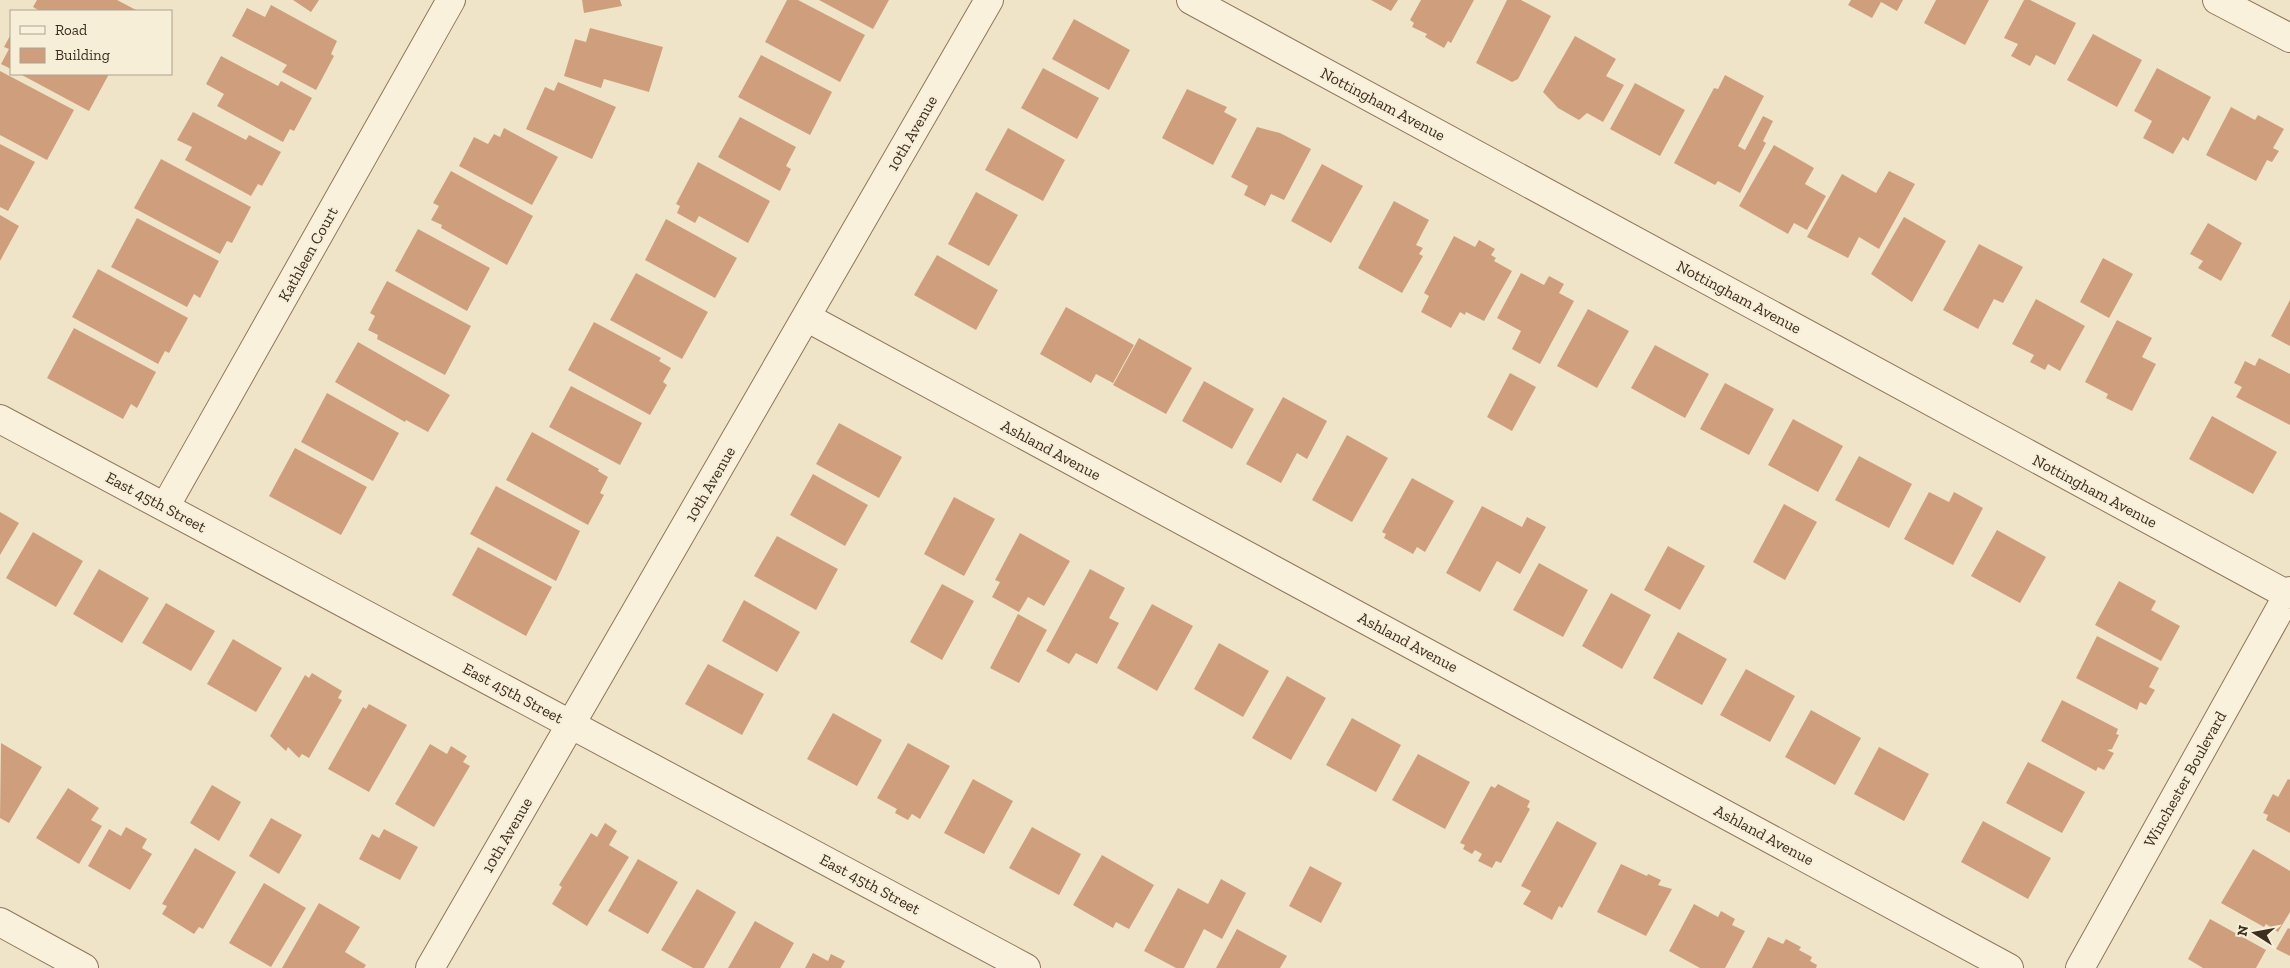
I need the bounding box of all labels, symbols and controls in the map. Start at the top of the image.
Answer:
legend [10,10,172,75]
text: Road [55,21,88,39]
text: Building [55,46,110,64]
street label: Nottingham Avenue [1317,63,1449,145]
street label: 10th Avenue [883,92,941,174]
street label: Kathleen Court [274,203,342,305]
street label: Nottingham Avenue [1673,256,1805,338]
street label: Ashland Avenue [998,416,1104,484]
street label: 10th Avenue [681,443,739,525]
street label: Nottingham Avenue [2029,450,2161,532]
street label: East 45th Street [103,468,210,536]
street label: Ashland Avenue [1355,608,1461,676]
street label: East 45th Street [460,659,567,727]
street label: Winchester Boulevard [2140,708,2230,850]
street label: 10th Avenue [478,794,536,876]
street label: Ashland Avenue [1711,801,1817,869]
street label: East 45th Street [817,850,924,918]
north arrow [2230,908,2280,958]
text: N [2233,923,2252,937]

